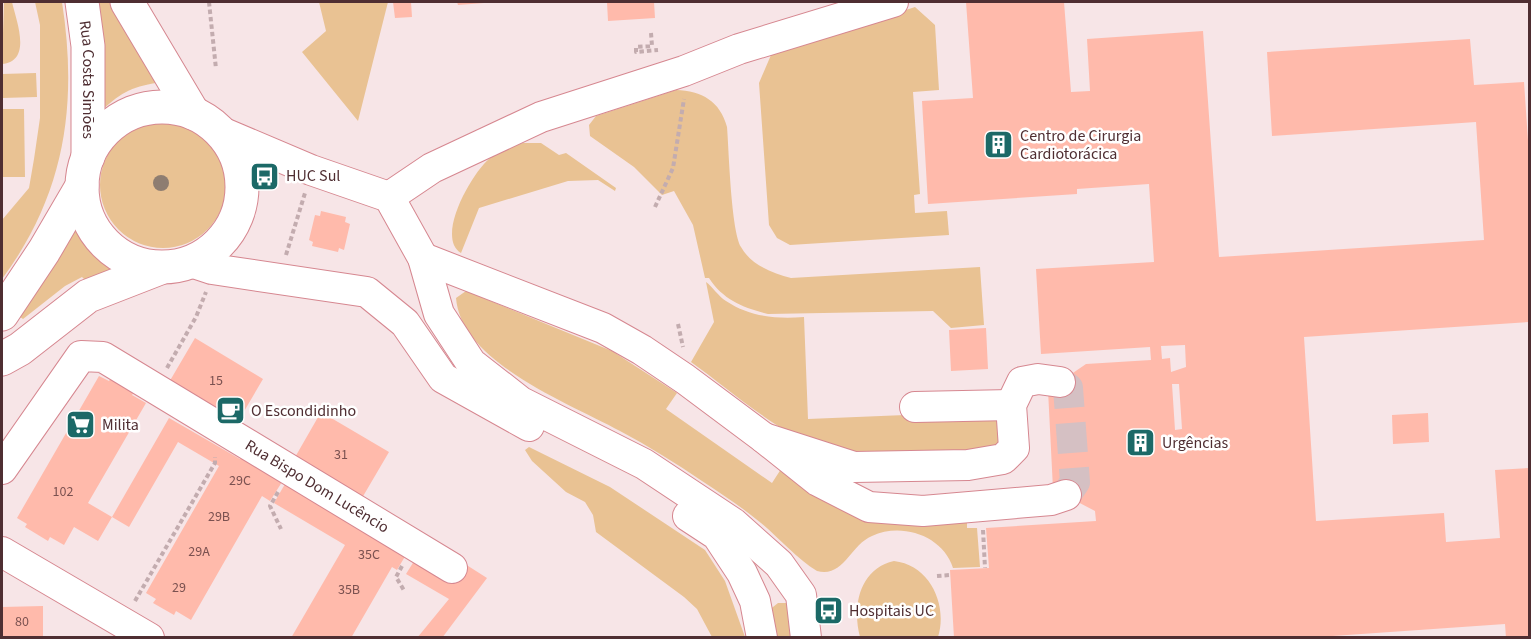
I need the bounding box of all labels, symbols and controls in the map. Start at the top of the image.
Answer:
street label: Rua Costa Simões [74,19,99,139]
place label: Centro de Cirurgia Cardiotorácica [1020,125,1141,165]
building icon: Centro de Cirurgia Cardiotorácica [983,129,1015,161]
bus stop icon: HUC Sul [249,160,281,192]
place label: HUC Sul [286,165,340,187]
house number: 15 [209,371,223,391]
cafe icon: O Escondidinho [214,395,246,427]
place label: O Escondidinho [251,400,356,422]
supermarket icon: Milita [65,409,97,441]
place label: Milita [102,414,139,436]
building icon: Urgências [1125,427,1157,459]
place label: Urgências [1162,432,1229,454]
street label: Rua Bispo Dom Lucêncio [241,434,393,538]
house number: 31 [334,445,348,465]
house number: 29C [229,471,251,491]
house number: 102 [53,482,73,502]
house number: 29B [208,507,230,527]
house number: 29A [188,542,210,562]
house number: 35C [358,545,380,565]
house number: 29 [172,578,186,598]
house number: 35B [338,580,360,600]
bus stop icon: Hospitais UC [812,595,844,627]
place label: Hospitais UC [849,600,934,622]
house number: 80 [15,612,29,632]

